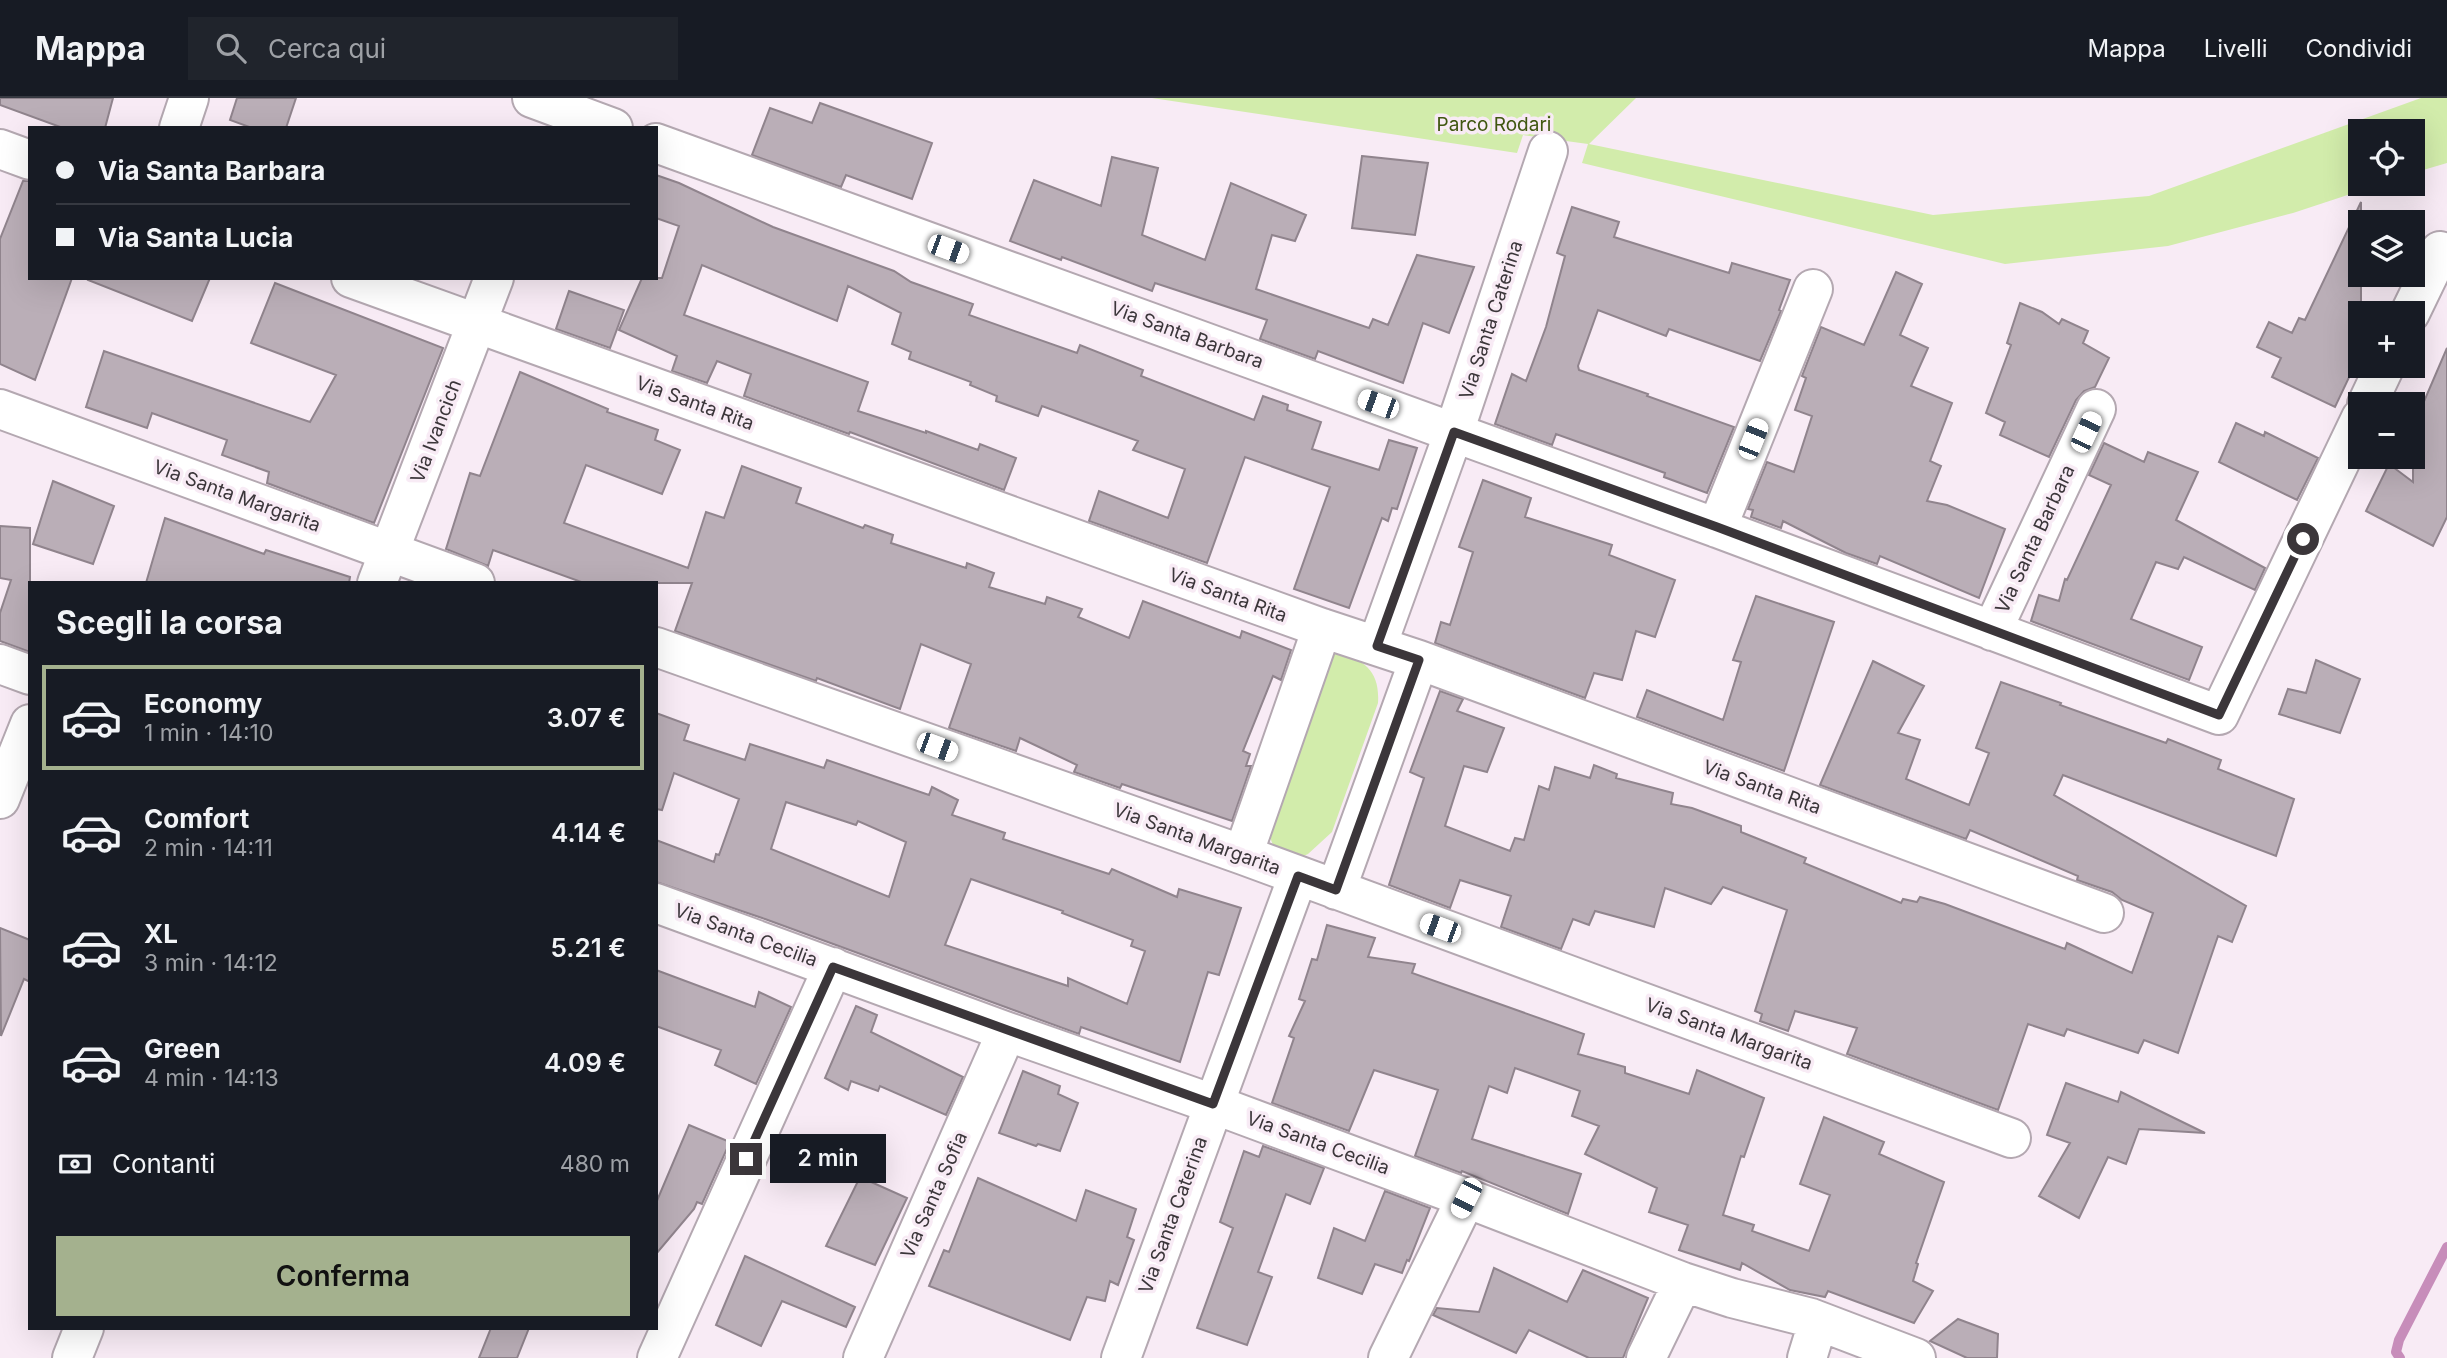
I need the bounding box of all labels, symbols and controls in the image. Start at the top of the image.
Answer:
search box [188,17,678,80]
text: Mappa [35,28,146,68]
icon: search [212,29,250,67]
text: Cerca qui [268,33,386,64]
text: Mappa [2087,34,2166,63]
text: Livelli [2204,34,2268,63]
text: Condividi [2306,34,2412,63]
park label: Parco Rodari [1437,113,1551,136]
map controls [2348,119,2425,469]
button: locate [2348,119,2425,196]
text: Via Santa Barbara [98,155,325,186]
button: layers [2348,210,2425,287]
text: Via Santa Lucia [98,222,293,253]
car [925,232,972,266]
street label: Via Santa Caterina [1454,238,1528,402]
street label: Via Santa Barbara [1107,297,1267,373]
button: + [2348,301,2425,378]
street label: Via Santa Rita [633,371,757,435]
street label: Via Ivancich [406,376,466,486]
car [1355,387,1402,421]
button: − [2348,392,2425,469]
car [2068,409,2105,455]
car [1736,416,1771,462]
street label: Via Santa Margarita [150,455,324,537]
street label: Via Santa Barbara [1991,461,2079,617]
route start [2287,523,2319,555]
street label: Via Santa Rita [1166,563,1290,627]
text: Scegli la corsa [56,603,283,642]
icon: car [60,686,123,749]
text: Economy [144,688,262,719]
text: 3.07 € [547,702,626,733]
text: 1 min · 14:10 [144,719,273,747]
car [914,730,961,764]
street label: Via Santa Rita [1700,755,1824,819]
street label: Via Santa Margarita [1110,798,1284,880]
icon: car [60,801,123,864]
text: Comfort [144,803,249,834]
text: 4.14 € [551,817,626,848]
text: 2 min · 14:11 [144,834,273,862]
street label: Via Santa Cecilia [671,898,821,972]
car [1417,911,1464,945]
icon: car [60,916,123,979]
text: XL [144,918,178,949]
text: 5.21 € [551,932,626,963]
text: 3 min · 14:12 [144,949,278,977]
street label: Via Santa Margarita [1642,993,1816,1075]
icon: car [60,1031,123,1094]
text: Green [144,1033,221,1064]
text: 4.09 € [544,1047,626,1078]
text: 4 min · 14:13 [144,1064,279,1092]
street label: Via Santa Cecilia [1243,1106,1393,1180]
street label: Via Santa Sofia [896,1128,972,1262]
street label: Via Santa Caterina [1134,1133,1212,1297]
callout: 2 min [770,1134,886,1184]
route end [730,1143,762,1175]
text: 2 min [798,1144,858,1172]
icon: cash [56,1145,94,1183]
text: Contanti [112,1148,215,1179]
text: 480 m [560,1150,630,1178]
car [1448,1175,1485,1221]
button: Conferma [56,1236,630,1316]

